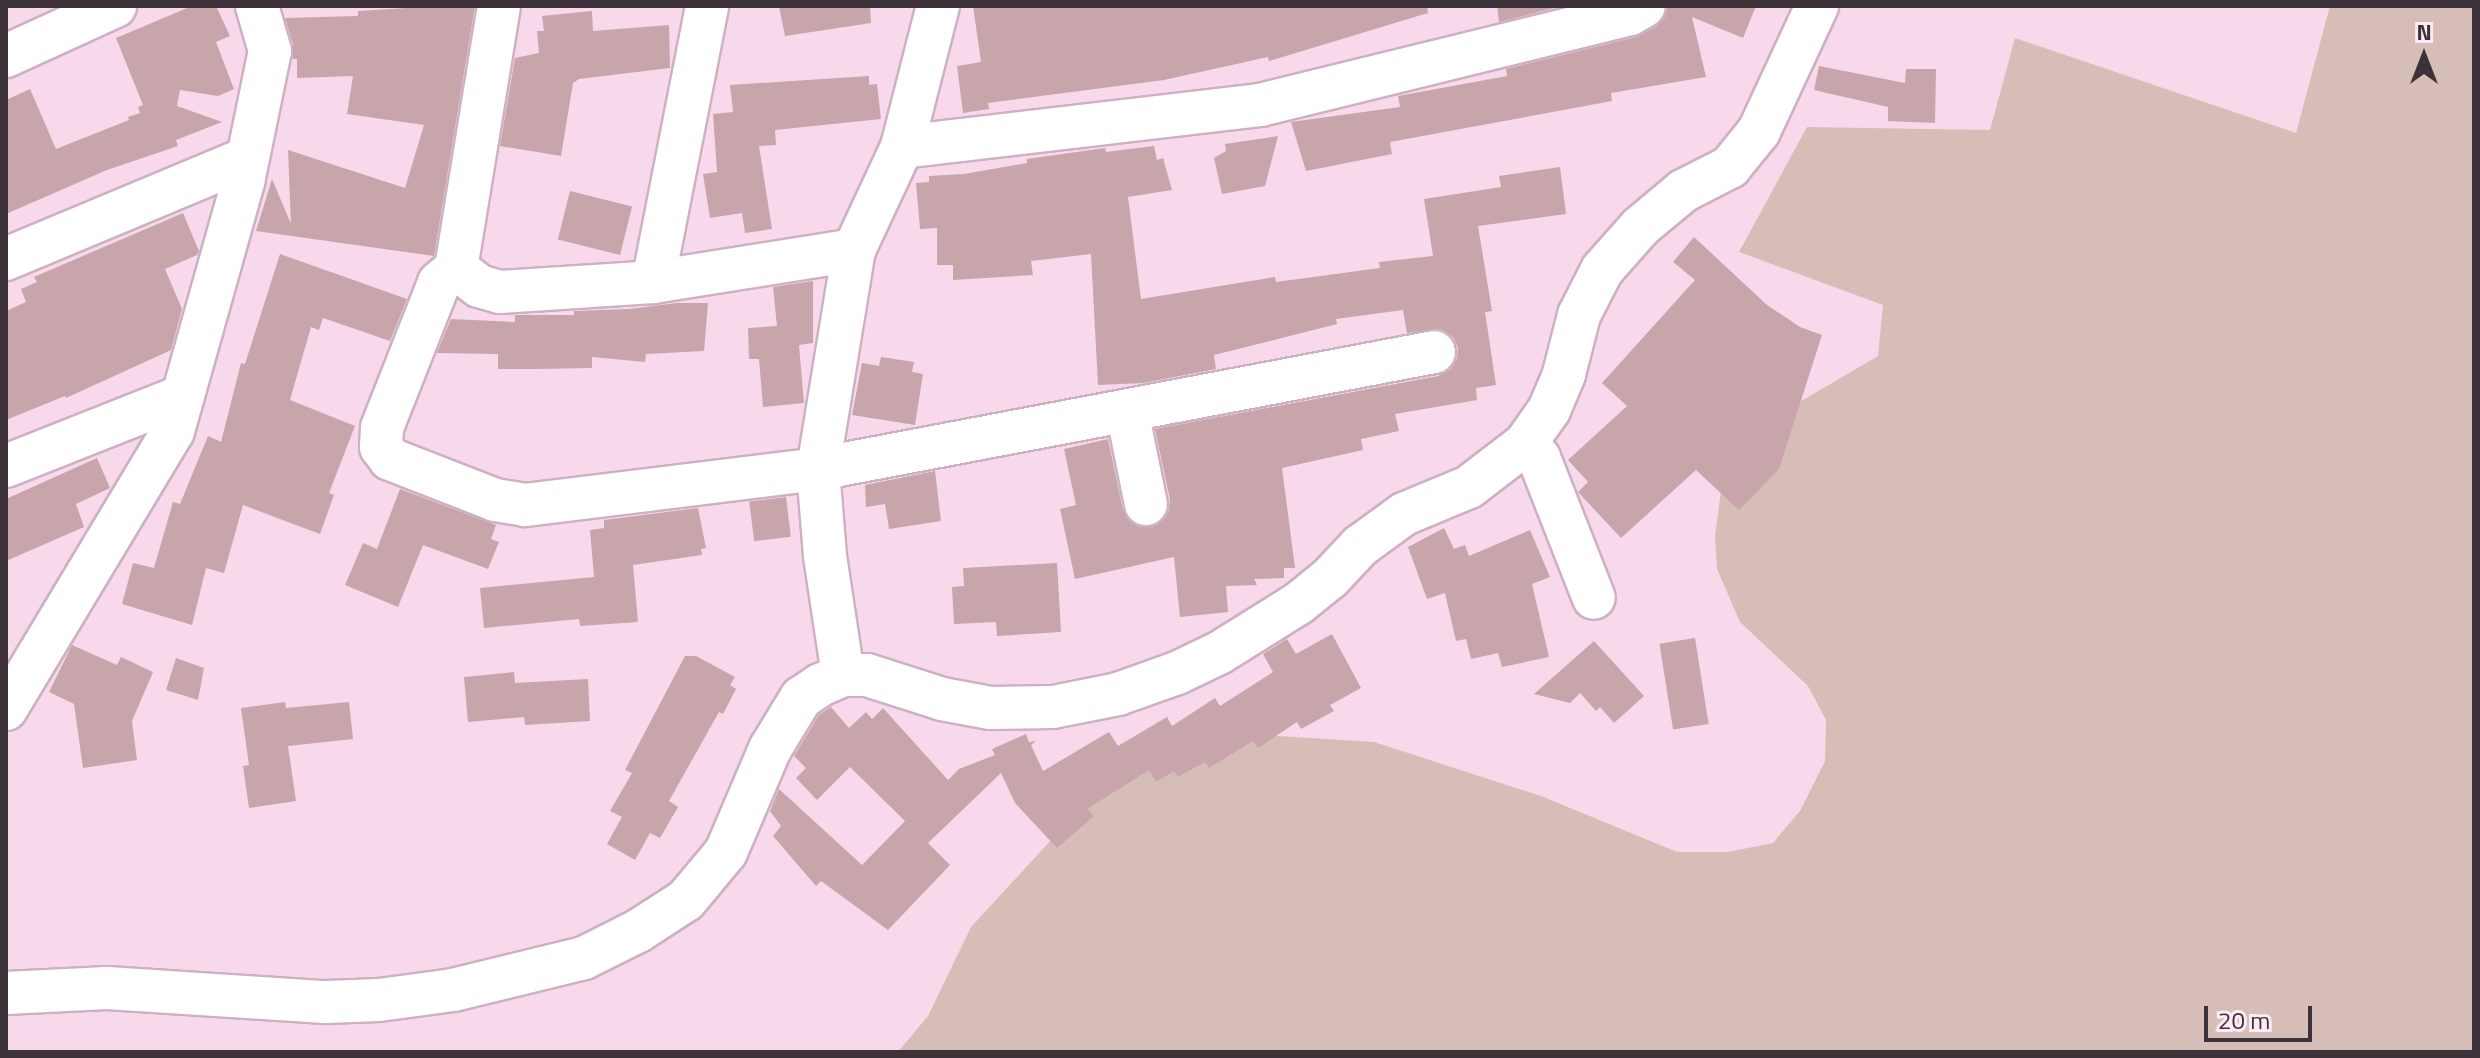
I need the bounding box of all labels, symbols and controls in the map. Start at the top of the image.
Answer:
text: N [2416,15,2432,49]
north arrow [2384,16,2464,96]
scale bar [2208,990,2316,1040]
text: 20 m [2218,1002,2270,1038]

